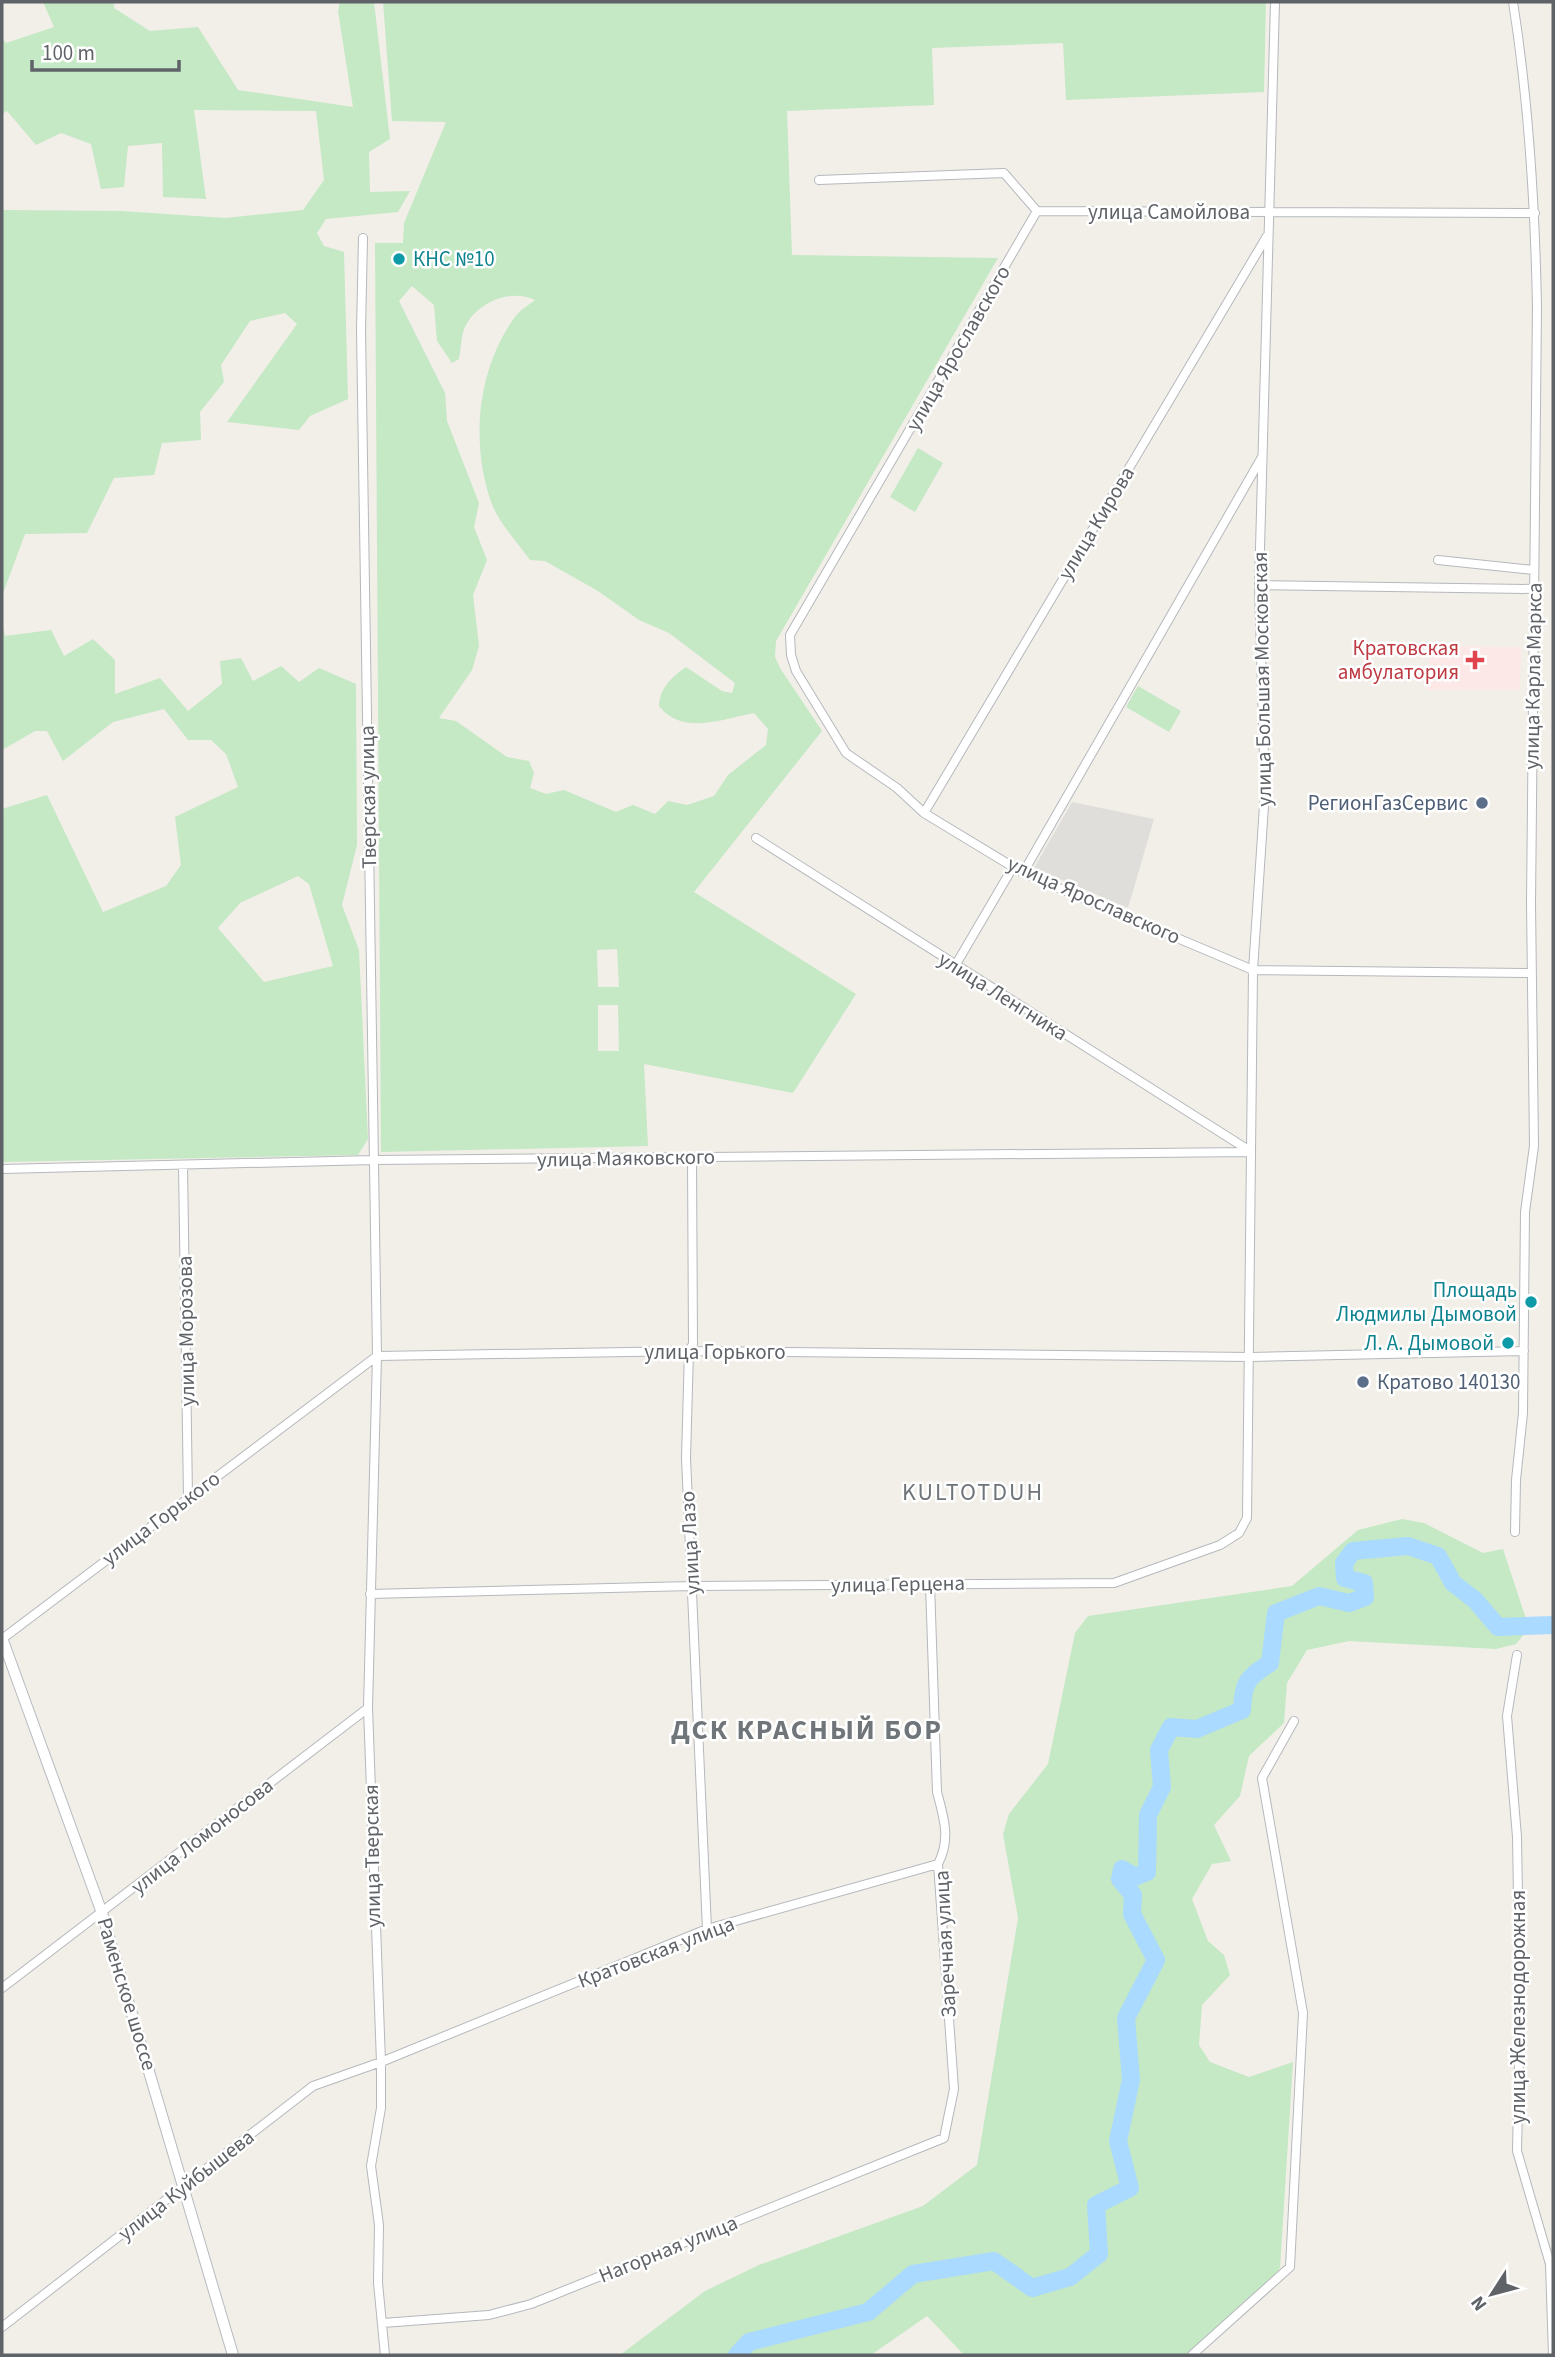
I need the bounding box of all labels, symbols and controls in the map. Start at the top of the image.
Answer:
scale bar [32,28,178,72]
text: 100 m [42,38,95,68]
street label: улица Самойлова [1088,197,1250,227]
place label: КНС №10 [413,244,495,274]
marker: КНС №10 [391,251,407,267]
street label: улица Ярославского [898,260,1018,436]
street label: улица Кирова [1050,461,1142,585]
street label: улица Большая Московская [1245,551,1279,807]
street label: улица Карла Маркса [1516,582,1550,770]
place label: Кратовская амбулатория [1338,633,1459,687]
marker: Кратовская амбулатория [1465,650,1485,670]
street label: Тверская улица [352,725,384,869]
place label: РегионГазСервис [1308,788,1468,818]
marker: РегионГазСервис [1474,795,1490,811]
street label: улица Ярославского [1003,848,1185,952]
street label: улица Ленгника [932,944,1074,1048]
street label: улица Маяковского [537,1141,715,1175]
street label: улица Морозова [170,1255,202,1407]
place label: Площадь Людмилы Дымовой [1336,1275,1517,1329]
marker: Площадь Людмилы Дымовой [1523,1294,1539,1310]
place label: Л. А. Дымовой [1364,1328,1494,1358]
marker: Л. А. Дымовой [1500,1335,1516,1351]
street label: улица Горького [644,1337,786,1367]
place label: Кратово 140130 [1377,1367,1520,1397]
marker: Кратово 140130 [1355,1374,1371,1390]
street label: улица Горького [96,1463,226,1573]
district label: KULTOTDUH [902,1475,1044,1510]
street label: улица Лазо [672,1490,708,1596]
street label: улица Герцена [831,1568,965,1600]
district label: ДСК КРАСНЫЙ БОР [671,1710,943,1750]
street label: улица Ломоносова [124,1771,280,1901]
street label: улица Тверская [356,1784,388,1928]
street label: Заречная улица [926,1870,964,2018]
street label: улица Железнодорожная [1503,1890,1533,2124]
street label: Кратовская улица [573,1908,739,1996]
street label: Раменское шоссе [89,1914,165,2074]
street label: улица Куйбышева [111,2122,261,2248]
street label: Нагорная улица [594,2207,742,2291]
north arrow [1457,2259,1527,2329]
text: N [1465,2290,1494,2316]

